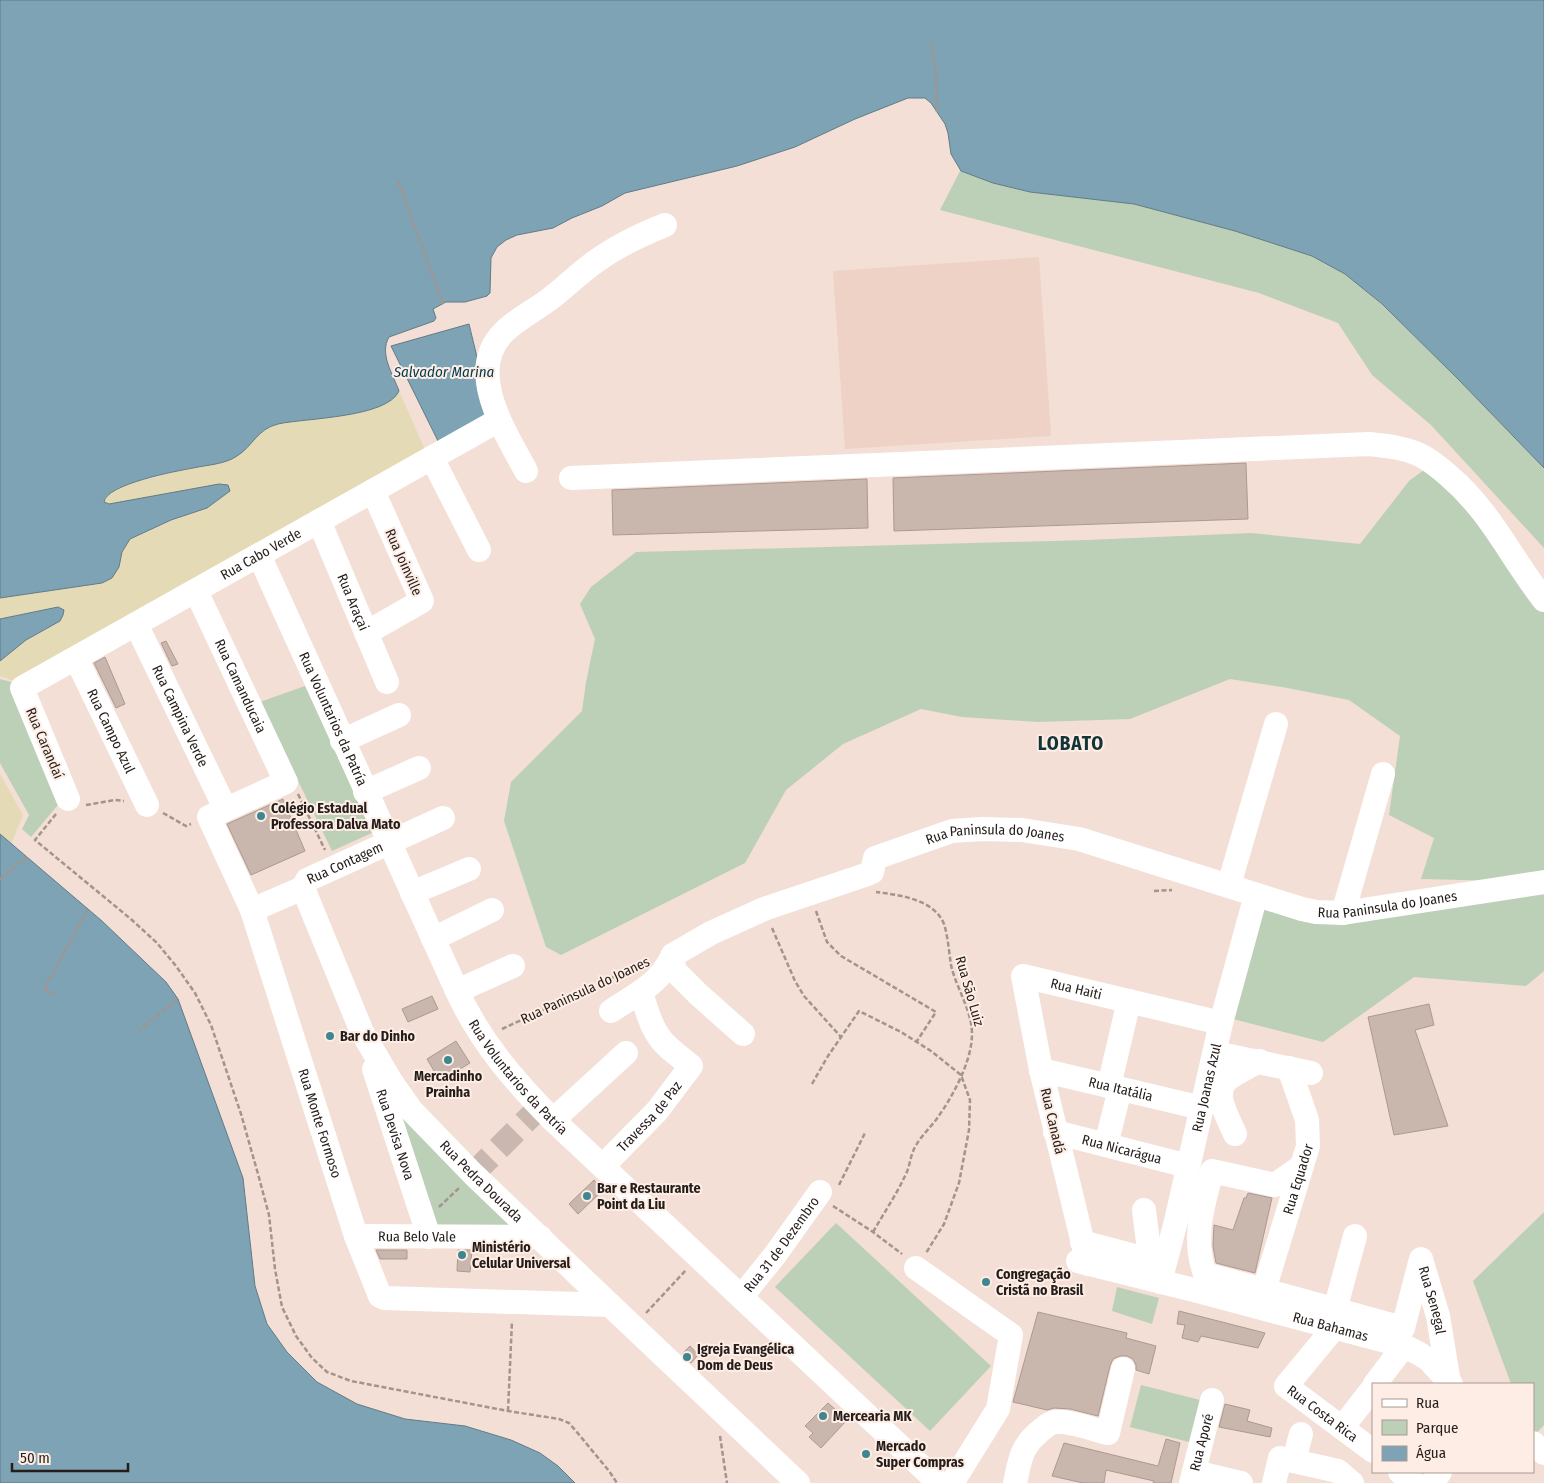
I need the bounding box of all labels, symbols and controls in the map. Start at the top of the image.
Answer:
water label: Salvador Marina [393,363,495,381]
street label: Rua Cabo Verde [218,525,304,584]
street label: Rua Joinville [381,526,426,598]
street label: Rua Araçai [333,571,372,633]
street label: Rua Camanducaia [211,636,270,736]
street label: Rua Voluntarios da Patría [295,649,371,789]
street label: Rua Campina Verde [148,662,212,770]
street label: Rua Campo Azul [83,686,139,776]
street label: Rua Carandaí [22,705,67,782]
district label: LOBATO [1038,732,1104,755]
place label: Colégio Estadual Professora Dalva Mato [271,800,401,833]
marker: Colégio Estadual Professora Dalva Mato [255,810,267,822]
street label: Rua Paninsula do Joanes [923,821,1066,849]
street label: Rua Contagem [304,838,386,888]
street label: Rua Paninsula do Joanes [1317,888,1458,922]
street label: Rua Paninsula do Joanes [518,953,652,1028]
street label: Rua São Luiz [951,954,988,1029]
street label: Rua Haiti [1049,975,1103,1003]
street label: Rua Voluntarios da Patría [465,1017,571,1138]
place label: Bar do Dinho [340,1028,415,1045]
marker: Bar do Dinho [324,1030,336,1042]
street label: Rua Joanas Azul [1189,1041,1225,1134]
marker: Mercadinho Prainha [442,1054,454,1066]
street label: Rua Monte Formoso [294,1067,345,1180]
place label: Mercadinho Prainha [414,1068,483,1101]
street label: Rua Itatália [1087,1074,1155,1105]
street label: Travessa de Paz [614,1078,686,1156]
street label: Rua Canadá [1037,1086,1068,1156]
street label: Rua Devisa Nova [372,1087,418,1183]
street label: Rua Nicarágua [1080,1131,1164,1168]
street label: Rua Pedra Dourada [436,1137,526,1226]
street label: Rua Equador [1280,1142,1317,1217]
place label: Bar e Restaurante Point da Liu [597,1180,701,1213]
marker: Bar e Restaurante Point da Liu [581,1190,593,1202]
street label: Rua 31 de Dezembro [740,1193,823,1296]
street label: Rua Belo Vale [378,1228,456,1246]
place label: Ministério Celular Universal [472,1239,571,1272]
marker: Ministério Celular Universal [456,1249,468,1261]
street label: Rua Senegal [1415,1264,1449,1336]
place label: Congregação Cristã no Brasil [996,1266,1084,1299]
marker: Congregação Cristã no Brasil [980,1276,992,1288]
street label: Rua Bahamas [1291,1309,1370,1345]
place label: Igreja Evangélica Dom de Deus [697,1341,794,1374]
marker: Igreja Evangélica Dom de Deus [681,1351,693,1363]
street label: Rua Costa Rica [1284,1382,1361,1446]
legend [1372,1383,1534,1473]
text: Rua [1416,1394,1439,1412]
place label: Mercearia MK [833,1408,912,1425]
marker: Mercearia MK [817,1410,829,1422]
street label: Rua Aporé [1186,1412,1217,1473]
text: Parque [1416,1419,1459,1437]
place label: Mercado Super Compras [876,1438,964,1471]
scale bar [12,1440,129,1472]
text: Água [1416,1444,1446,1462]
marker: Mercado Super Compras [860,1448,872,1460]
text: 50 m [20,1449,50,1467]

